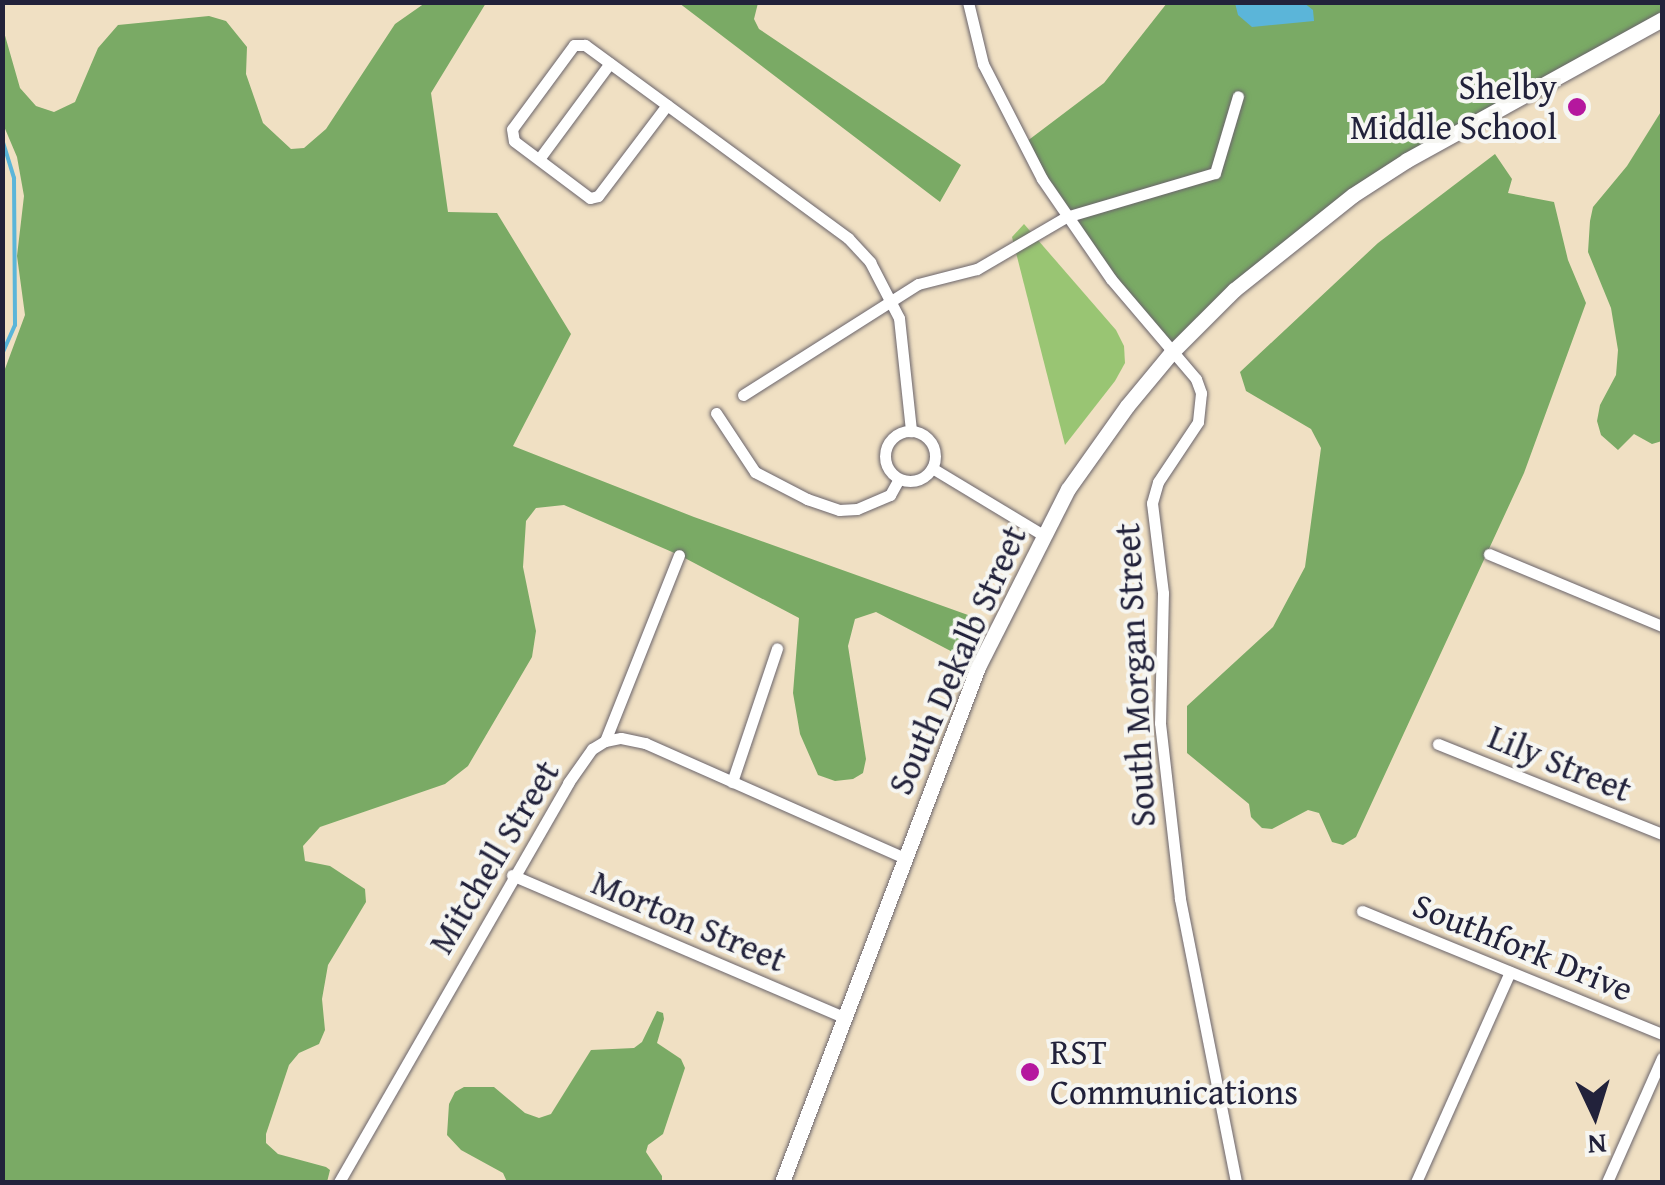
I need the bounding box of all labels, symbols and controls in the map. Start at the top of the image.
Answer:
place label: Shelby Middle School [1350,66,1557,148]
marker: Shelby Middle School [1566,96,1588,118]
street label: South Dekalb Street [879,519,1035,801]
street label: South Morgan Street [1106,522,1164,828]
street label: Lily Street [1482,715,1638,811]
street label: Mitchell Street [420,753,568,961]
street label: Morton Street [585,861,793,981]
street label: Southfork Drive [1407,884,1639,1010]
place label: RST Communications [1050,1031,1298,1113]
marker: RST Communications [1019,1061,1041,1083]
north arrow [1545,1065,1645,1165]
text: N [1586,1124,1608,1167]

